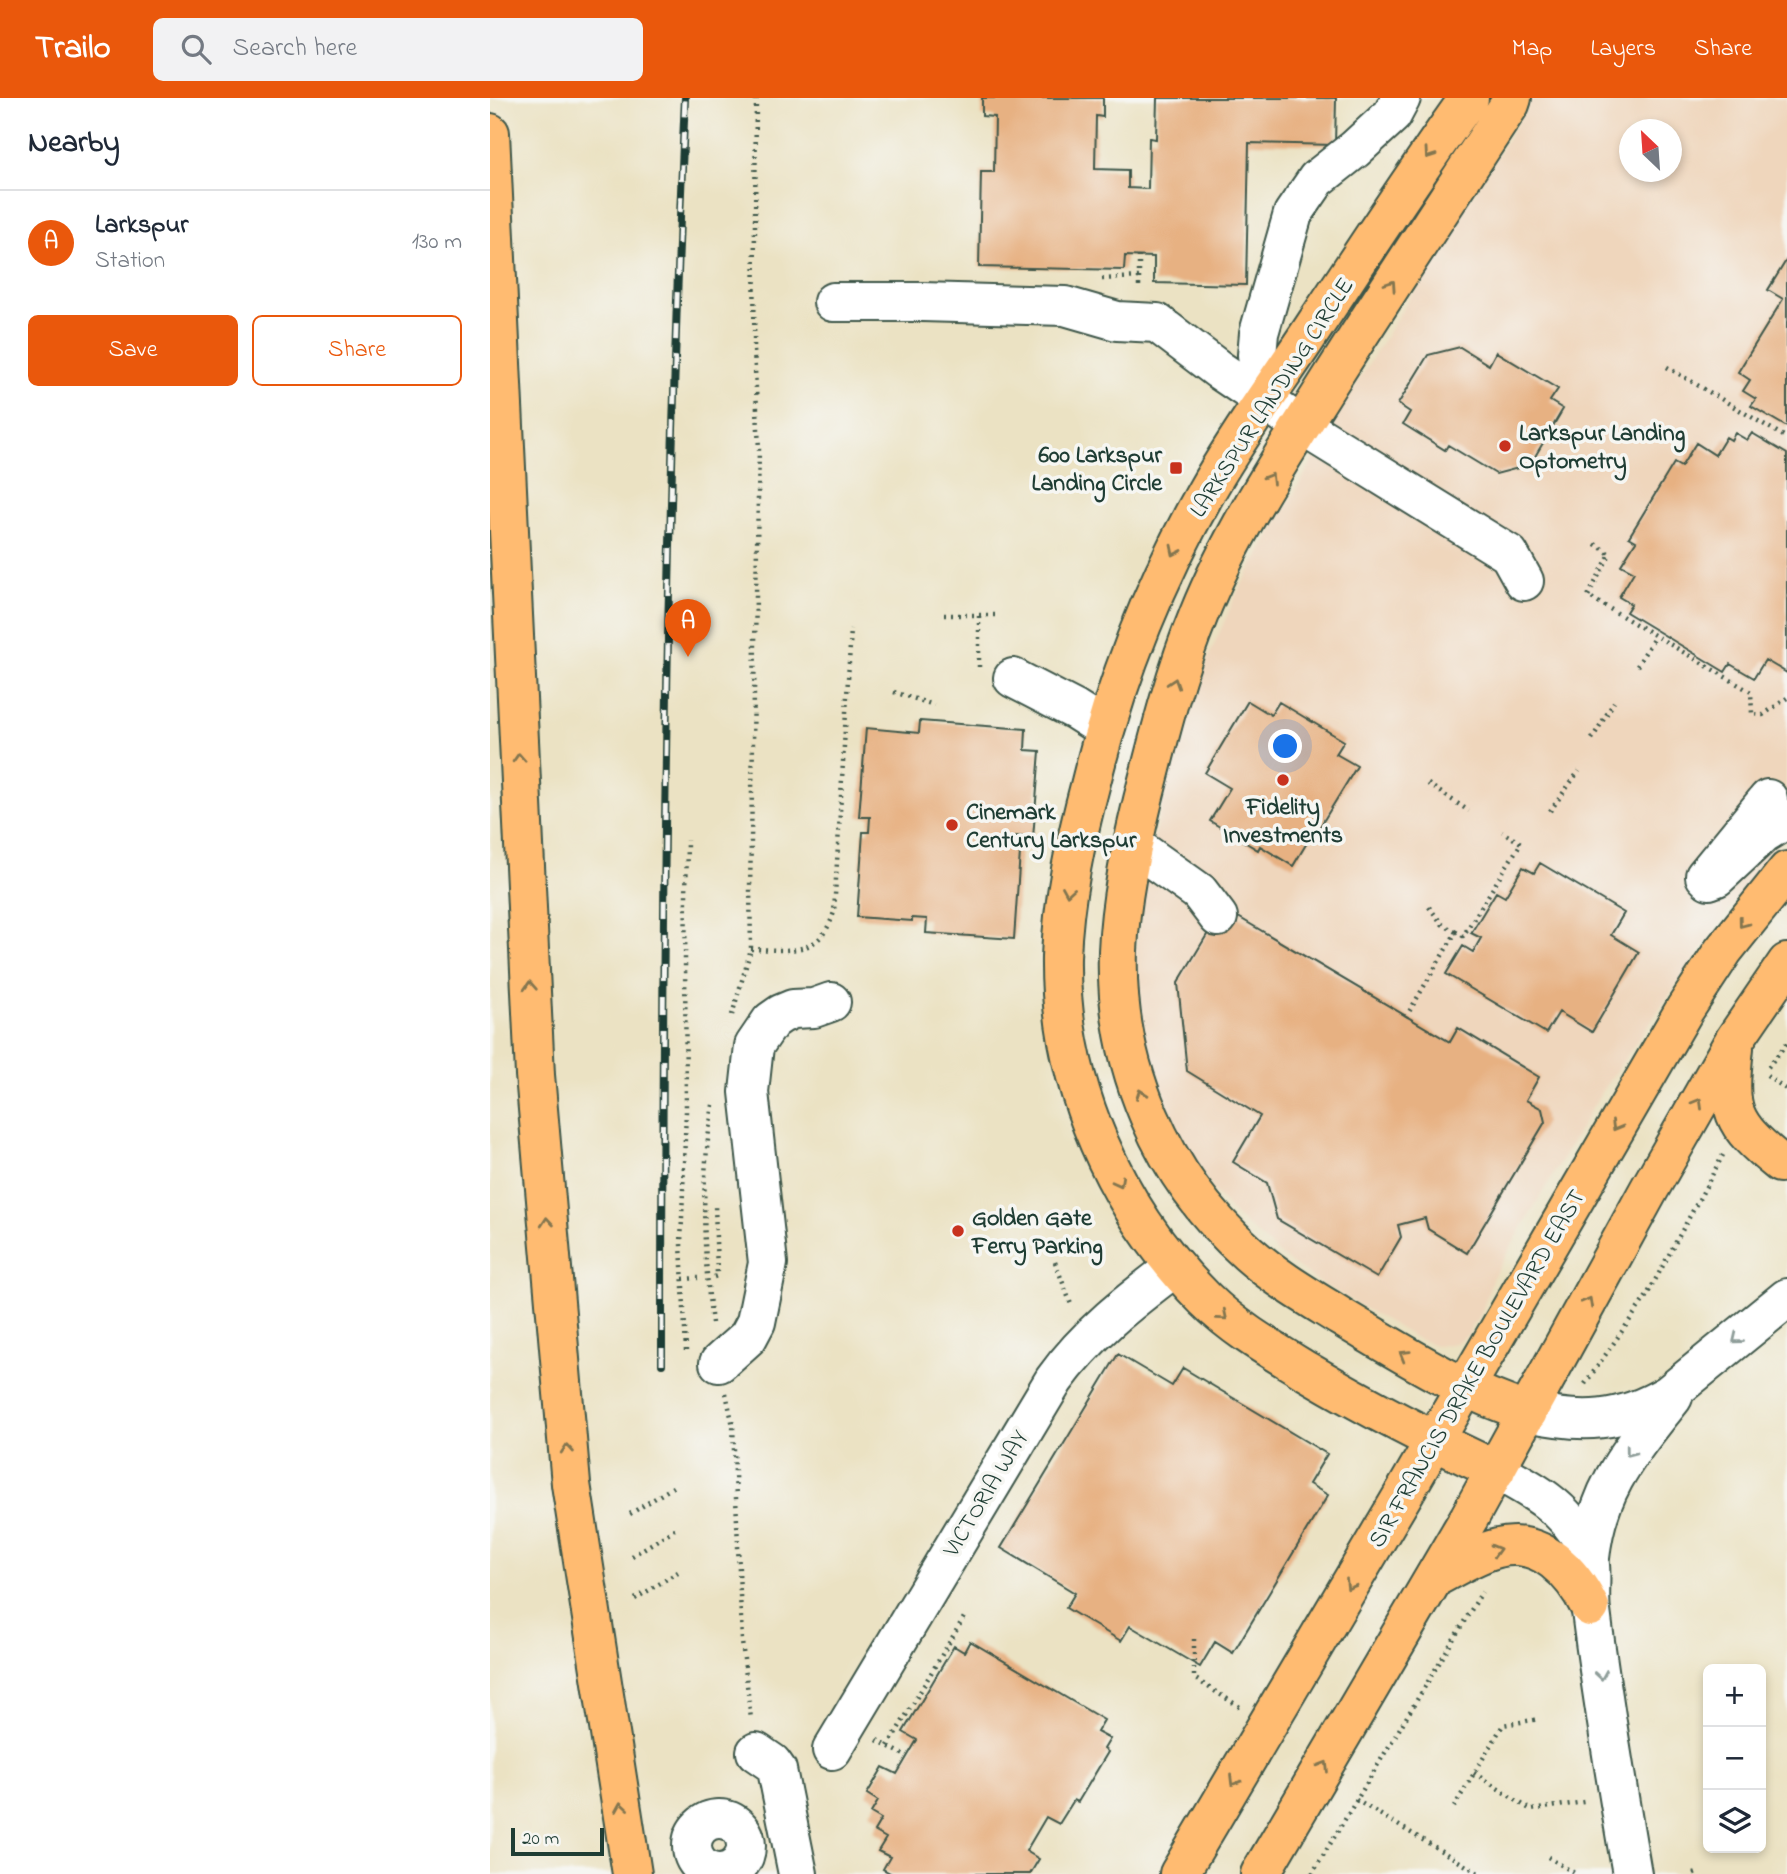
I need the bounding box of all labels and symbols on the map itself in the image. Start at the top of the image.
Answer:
north arrow [1619,119,1682,182]
one-way arrow [1424,146,1437,159]
street label: LARKSPUR LANDING CIRCLE [1182,271,1364,525]
one-way arrow [1382,280,1395,293]
place label: Larkspur Landing Optometry [1519,417,1685,481]
marker: Larkspur Landing Optometry [1497,438,1513,454]
place label: 600 Larkspur Landing Circle [1032,439,1163,503]
marker: 600 Larkspur Landing Circle [1168,460,1184,476]
one-way arrow [1262,472,1275,485]
one-way arrow [1169,544,1183,556]
pin: A [665,599,711,657]
one-way arrow [1166,678,1180,690]
your location [1268,729,1302,763]
one-way arrow [511,753,526,764]
marker: Fidelity Investments [1275,772,1291,788]
place label: Fidelity Investments [1223,791,1343,854]
place label: Cinemark Century Larkspur [966,796,1137,860]
marker: Cinemark Century Larkspur [944,817,960,833]
one-way arrow [1061,885,1076,897]
one-way arrow [1739,916,1752,928]
one-way arrow [522,980,537,991]
one-way arrow [1135,1088,1149,1100]
one-way arrow [1690,1098,1703,1111]
one-way arrow [1612,1119,1625,1132]
one-way arrow [1110,1174,1124,1187]
street label: SIR FRANCIS DRAKE BOULEVARD EAST [1361,1183,1596,1555]
place label: Golden Gate Ferry Parking [971,1202,1103,1266]
one-way arrow [540,1217,555,1228]
marker: Golden Gate Ferry Parking [950,1223,966,1239]
one-way arrow [1580,1297,1593,1309]
one-way arrow [1215,1308,1228,1320]
one-way arrow [1733,1330,1745,1343]
one-way arrow [1399,1350,1412,1363]
street label: VICTORIA WAY [935,1424,1039,1565]
one-way arrow [560,1443,575,1454]
one-way arrow [1626,1444,1638,1457]
one-way arrow [1490,1543,1502,1558]
one-way arrow [1345,1578,1358,1591]
one-way arrow [1593,1669,1608,1681]
one-way arrow [1316,1760,1329,1773]
one-way arrow [1229,1773,1242,1786]
one-way arrow [614,1801,629,1813]
scale bar [511,1825,604,1857]

